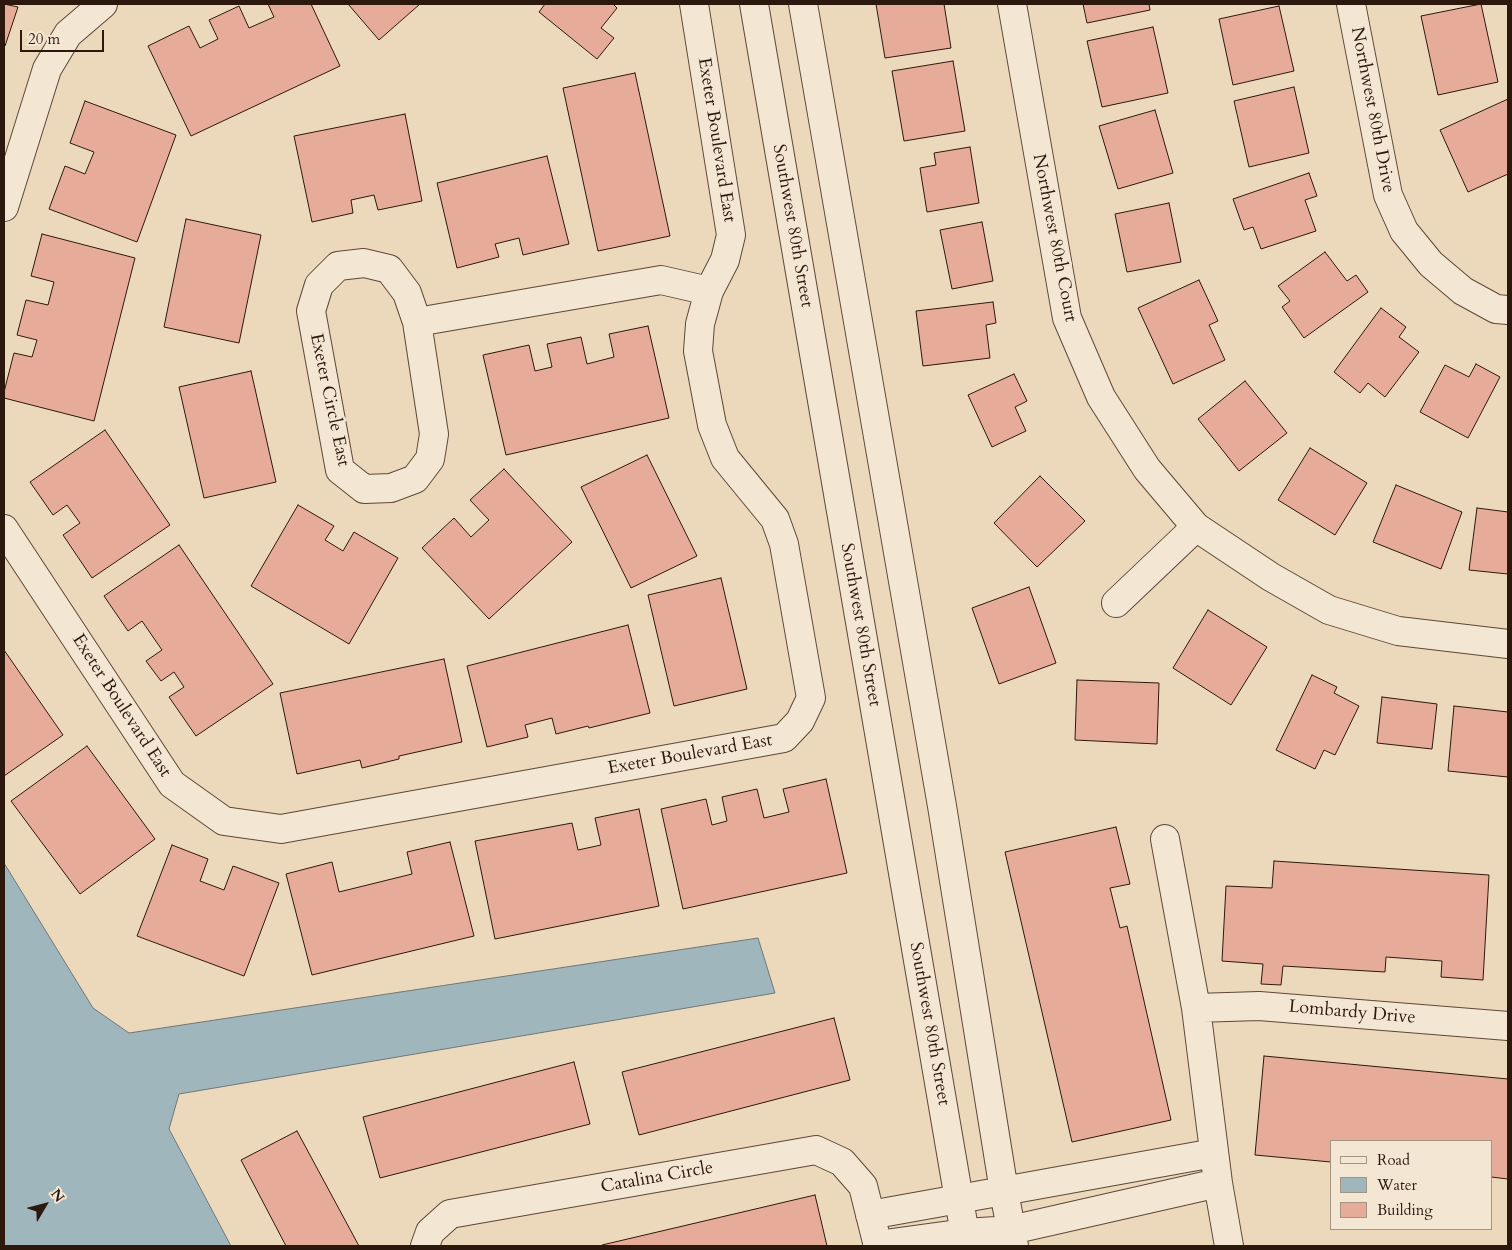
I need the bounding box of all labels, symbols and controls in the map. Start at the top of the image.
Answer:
scale bar [22,20,106,52]
street label: Northwest 80th Drive [1345,25,1399,195]
text: 20 m [28,29,60,49]
street label: Exeter Boulevard East [692,56,740,224]
street label: Southwest 80th Street [767,143,817,309]
street label: Northwest 80th Court [1027,152,1081,324]
street label: Exeter Circle East [304,332,354,468]
street label: Southwest 80th Street [835,542,885,708]
street label: Exeter Boulevard East [67,630,175,782]
street label: Exeter Boulevard East [606,730,774,780]
street label: Southwest 80th Street [904,941,954,1107]
street label: Lombardy Drive [1288,997,1416,1029]
legend [1330,1140,1492,1230]
text: Road [1377,1150,1410,1170]
street label: Catalina Circle [599,1157,715,1199]
text: Water [1377,1175,1417,1195]
north arrow [20,1180,70,1230]
text: N [46,1185,69,1206]
text: Building [1377,1200,1433,1220]

